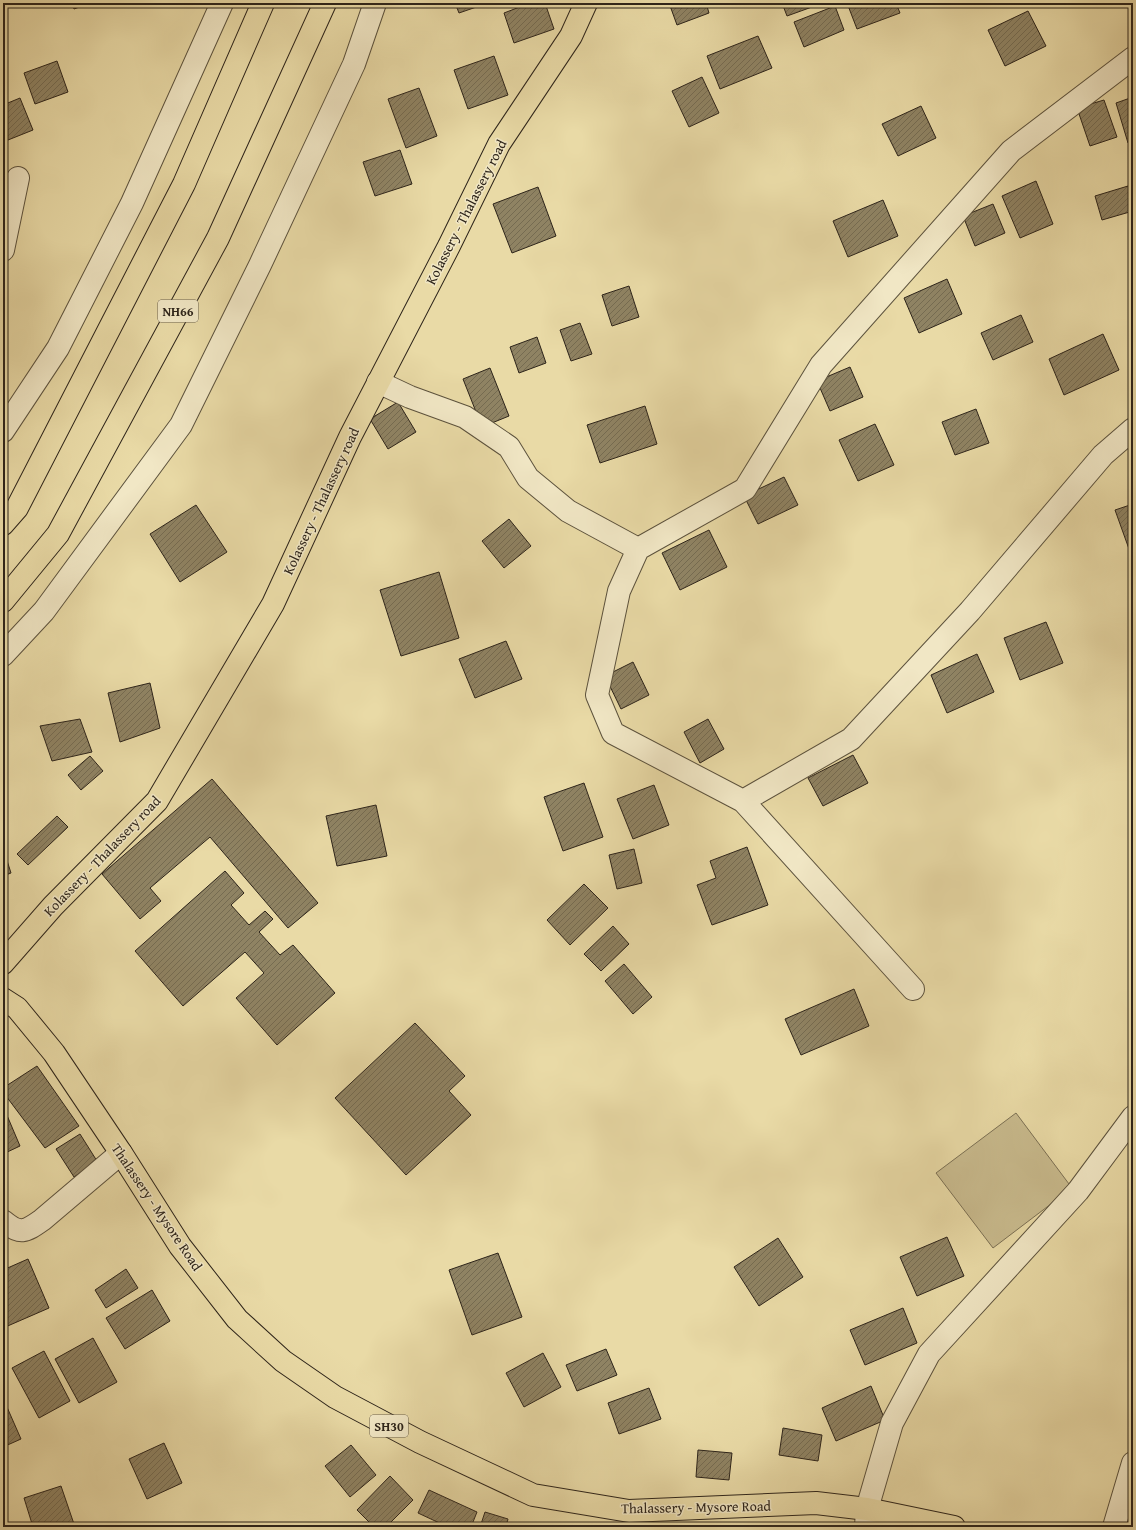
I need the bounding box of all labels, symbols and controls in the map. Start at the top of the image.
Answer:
street label: Kolassery - Thalassery road [421,135,512,288]
road number: NH66 [158,300,198,322]
street label: Kolassery - Thalassery road [278,424,364,578]
street label: Kolassery - Thalassery road [39,791,165,921]
street label: Thalassery - Mysore Road [107,1139,208,1275]
road number: SH30 [370,1415,408,1437]
street label: Thalassery - Mysore Road [621,1496,772,1518]

